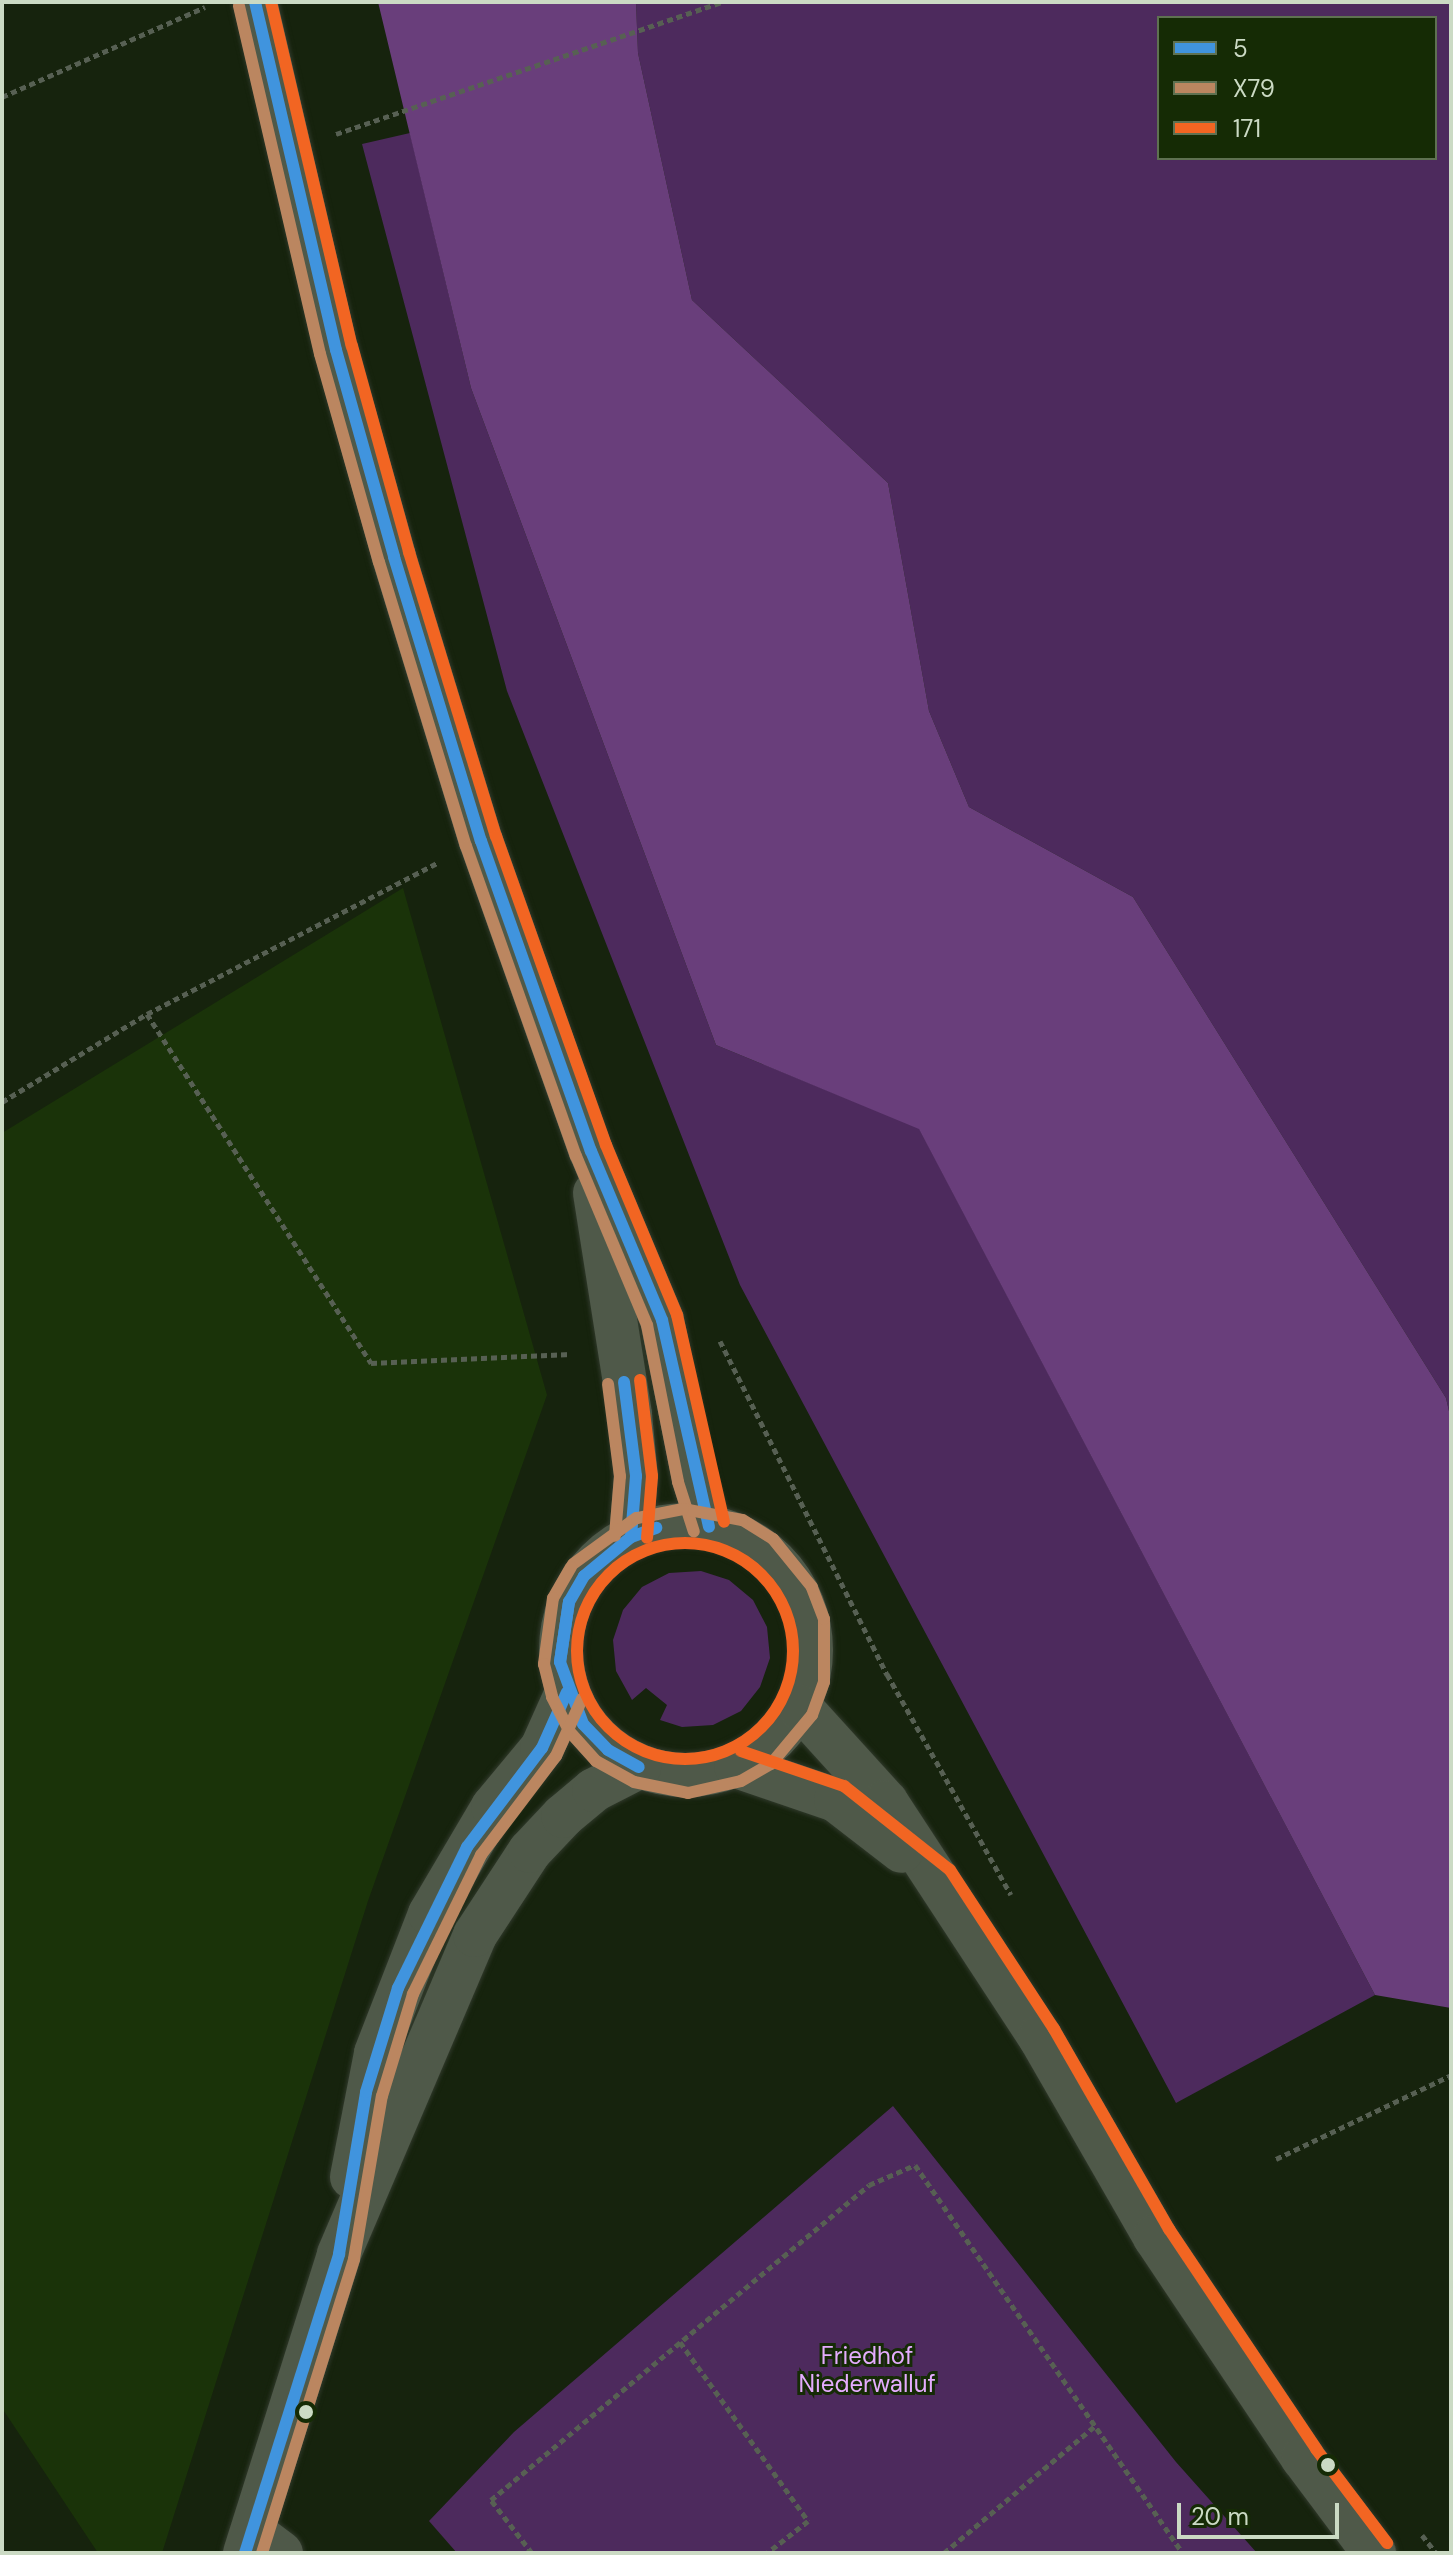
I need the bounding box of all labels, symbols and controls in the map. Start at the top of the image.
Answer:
legend [1157,16,1437,160]
text: 5 [1233,33,1248,64]
text: X79 [1233,73,1275,104]
text: 171 [1233,113,1261,144]
park label: Friedhof Niederwalluf [798,2342,936,2398]
unlabelled marker [298,2404,314,2420]
unlabelled marker [1320,2457,1336,2473]
scale bar [1181,2487,1343,2537]
text: 20 m [1191,2501,1249,2532]

